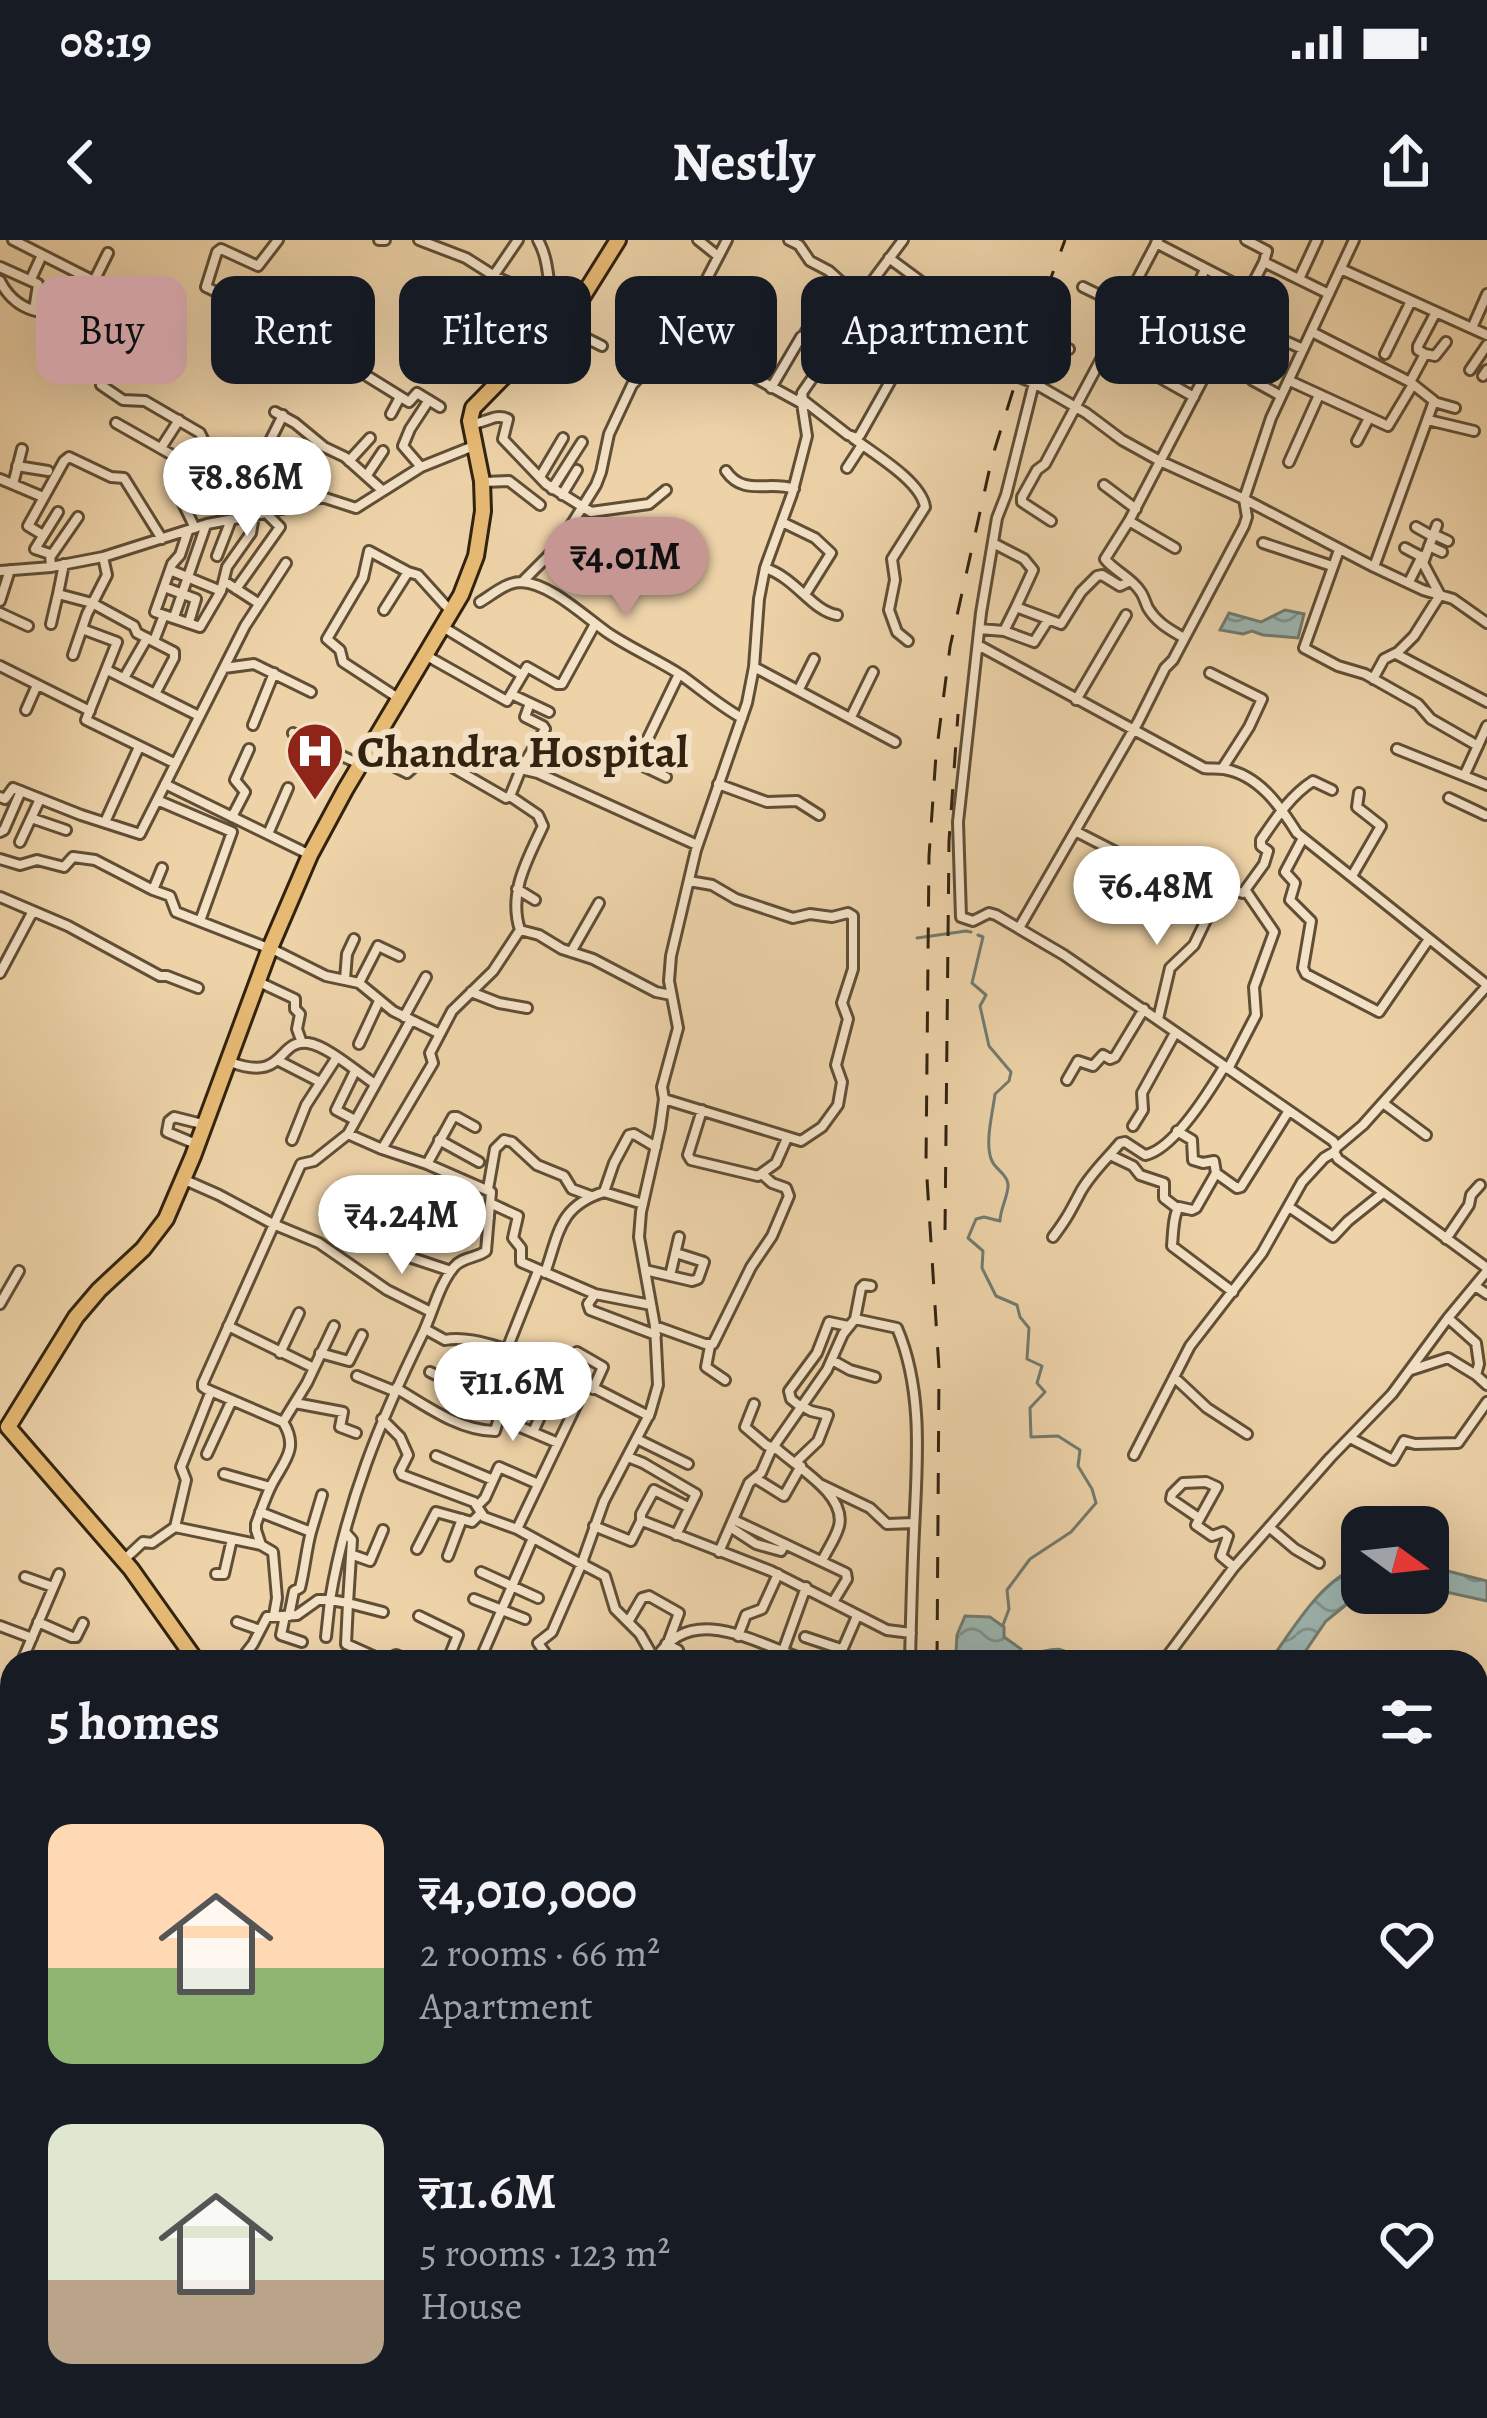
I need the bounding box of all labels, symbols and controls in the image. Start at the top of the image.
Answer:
text: 08:19 [60,11,152,73]
text: Nestly [672,125,815,199]
icon: back [48,129,114,195]
icon: share [1373,129,1439,195]
chip: Buy [36,276,187,384]
chip: Rent [211,276,375,384]
chip: Filters [399,276,591,384]
chip: New [615,276,777,384]
chip: Apartment [801,276,1071,384]
chip: House [1095,276,1289,384]
pin: ₹8.86M [149,437,345,539]
text: ₹8.86M [190,449,304,502]
pin: ₹4.01M [528,517,724,619]
text: ₹4.01M [571,529,681,582]
hospital icon: Chandra Hospital [284,720,346,802]
place label: Chandra Hospital [357,721,688,783]
pin: ₹6.48M [1059,846,1255,948]
text: ₹6.48M [1100,858,1214,911]
pin: ₹4.24M [304,1175,500,1277]
text: ₹4.24M [345,1187,459,1240]
pin: ₹11.6M [415,1342,611,1444]
text: ₹11.6M [461,1354,565,1407]
north arrow [1341,1506,1449,1614]
map controls [1341,1506,1449,1614]
text: 5 homes [48,1687,220,1757]
icon: filters [1374,1689,1440,1755]
text: ₹4,010,000 [420,1856,637,1926]
icon: home [144,1872,288,2016]
icon: heart [1374,1911,1440,1977]
text: 2 rooms · 66 m² [420,1926,660,1979]
text: Apartment [420,1979,593,2032]
text: ₹11.6M [420,2156,556,2226]
icon: home [144,2172,288,2316]
icon: heart [1374,2211,1440,2277]
text: 5 rooms · 123 m² [420,2226,670,2279]
text: House [420,2279,522,2332]

